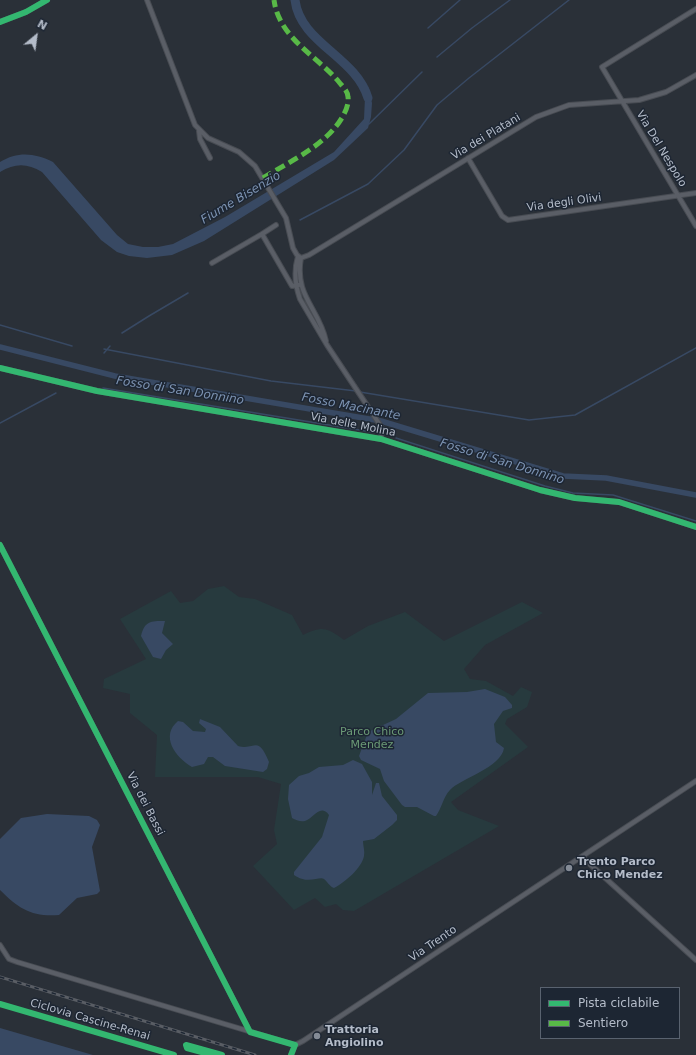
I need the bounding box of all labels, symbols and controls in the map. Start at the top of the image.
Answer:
north arrow [16,16,56,56]
text: N [35,17,49,33]
street label: Via Del Nespolo [633,108,689,190]
street label: Via dei Platani [449,111,523,163]
water label: Fiume Bisenzio [199,169,283,227]
street label: Via degli Olivi [526,191,602,215]
water label: Fosso di San Donnino [115,374,245,408]
water label: Fosso Macinante [300,390,402,424]
street label: Via delle Molina [309,410,397,440]
water label: Fosso di San Donnino [438,436,566,488]
park label: Parco Chico Mendez [340,725,404,751]
street label: Via dei Bassi [123,770,167,838]
place label: Trento Parco Chico Mendez [577,855,663,881]
marker: Trento Parco Chico Mendez [564,863,574,873]
street label: Via Trento [407,923,459,965]
legend [540,987,680,1039]
text: Pista ciclabile [578,996,659,1010]
street label: Ciclovia Cascine-Renai [29,997,151,1043]
text: Sentiero [578,1016,628,1030]
place label: Trattoria Angiolino [325,1023,383,1049]
marker: Trattoria Angiolino [312,1031,322,1041]

